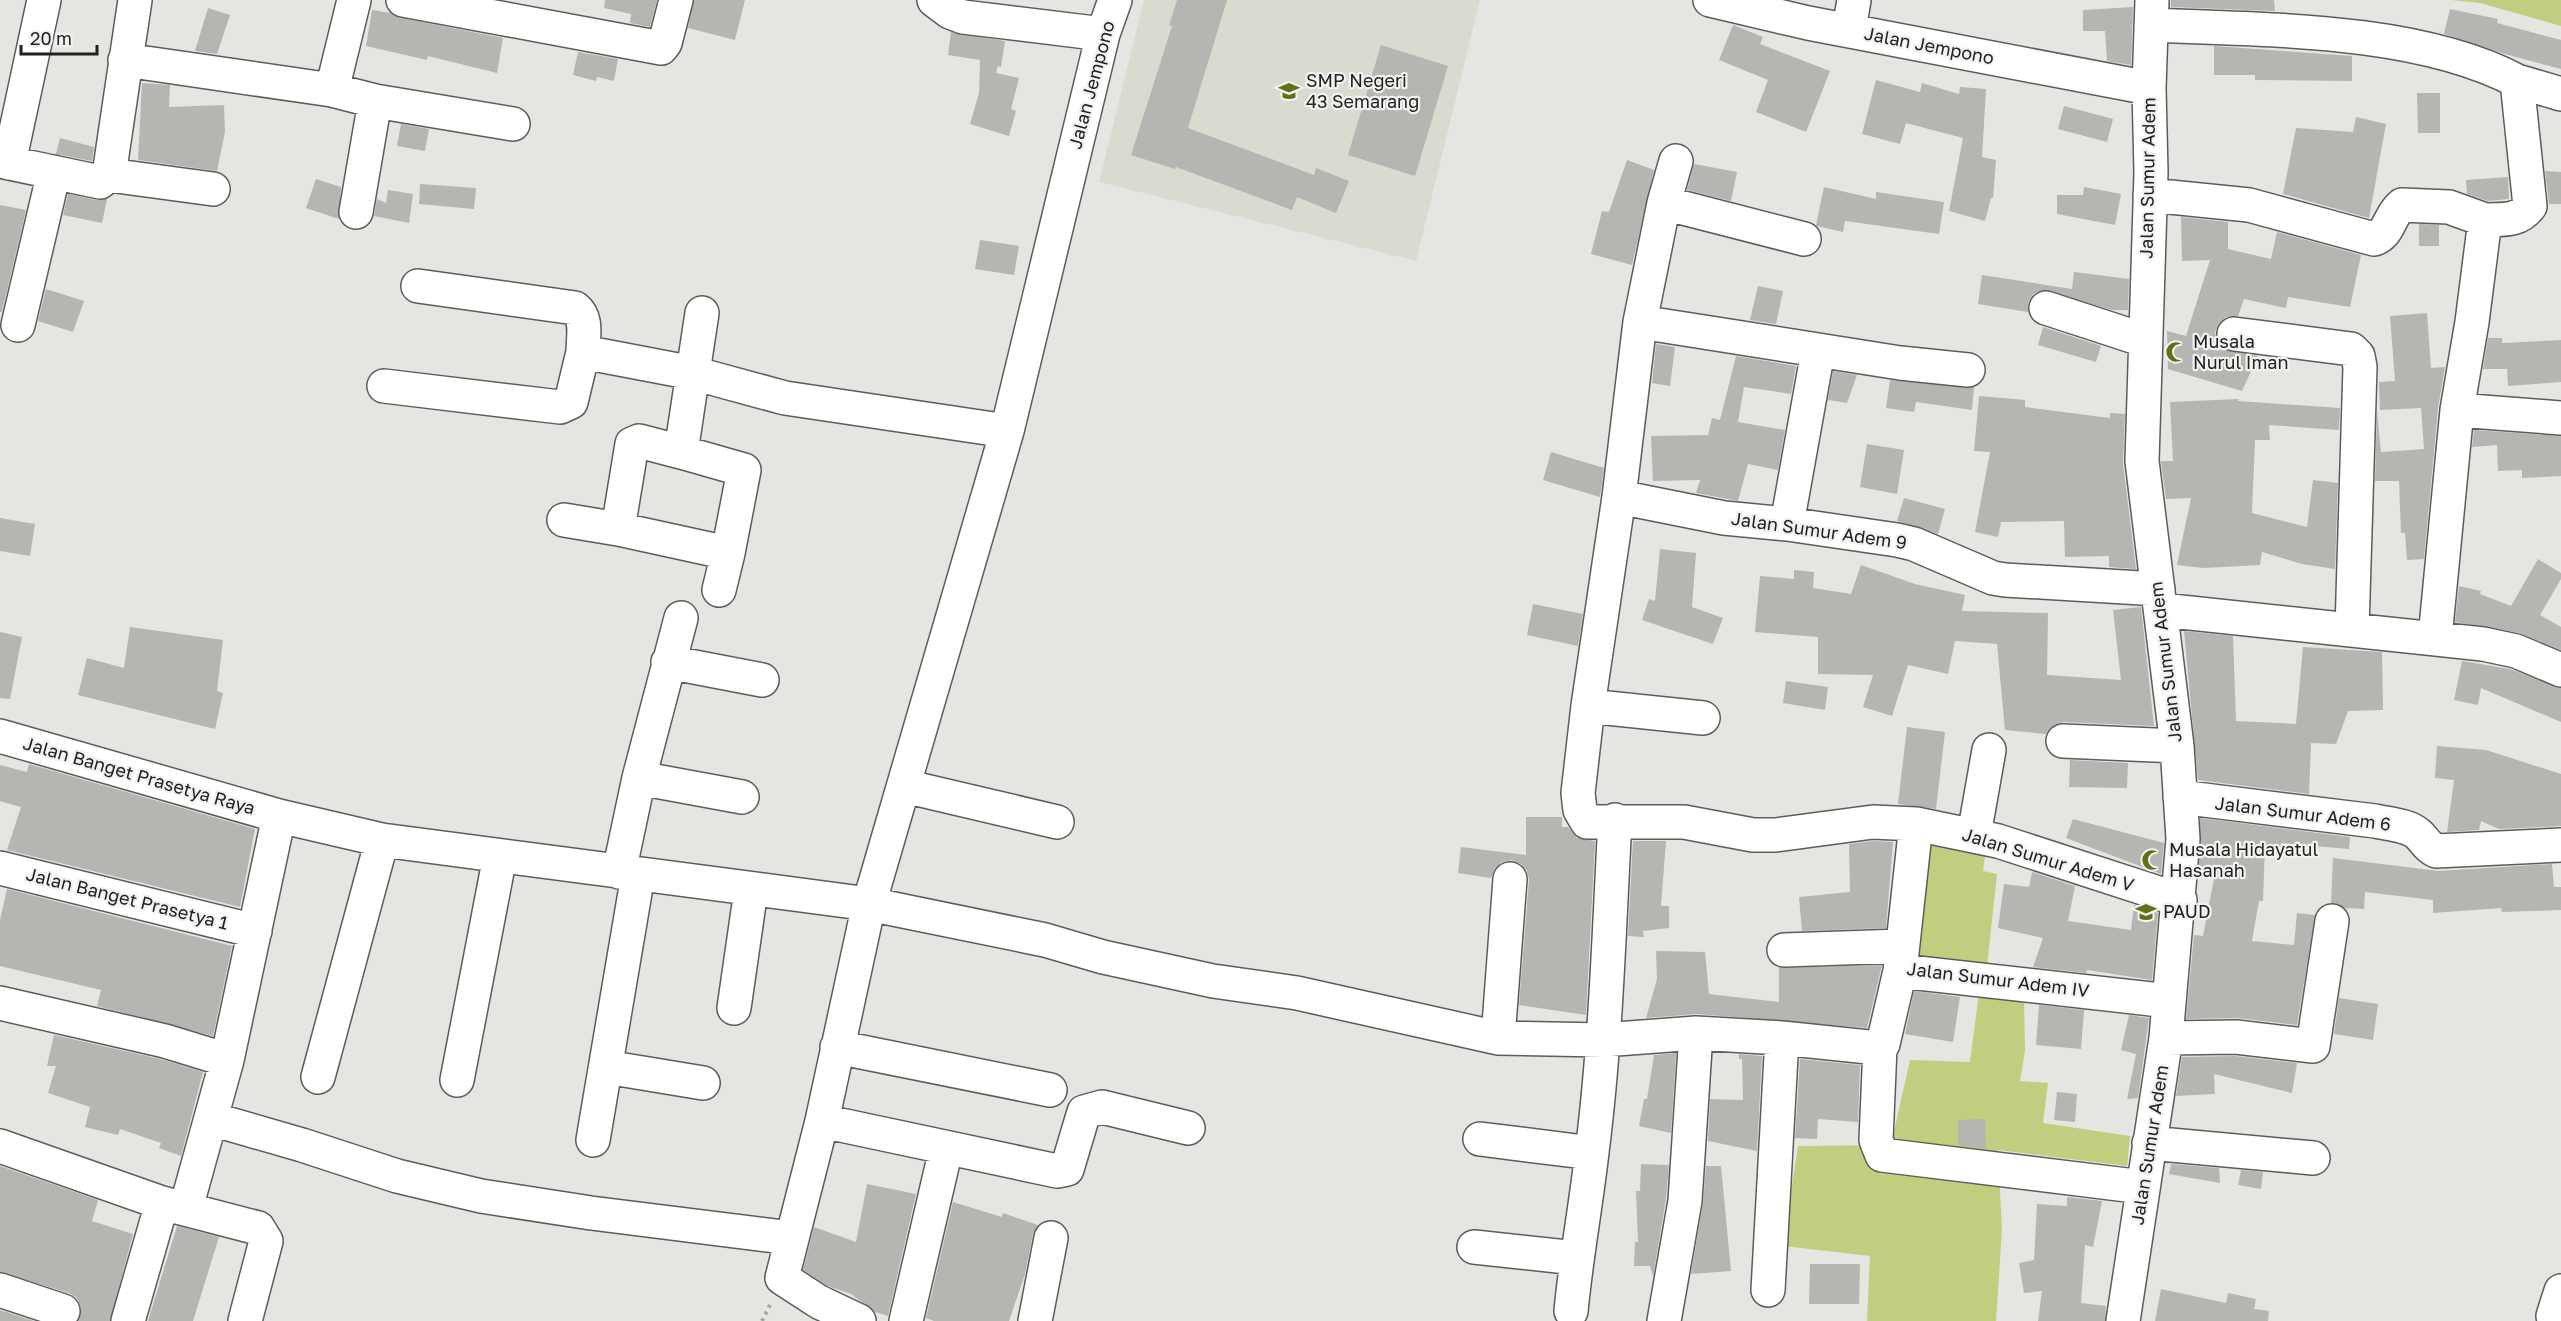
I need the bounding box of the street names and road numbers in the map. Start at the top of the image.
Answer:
street label: Jalan Jempono [1063,18,1119,151]
street label: Jalan Jempono [1862,22,1996,68]
street label: Jalan Sumur Adem [2135,97,2159,259]
street label: Jalan Sumur Adem 9 [1730,507,1908,553]
street label: Jalan Sumur Adem [2144,581,2186,744]
street label: Jalan Banget Prasetya Raya [21,731,258,819]
street label: Jalan Sumur Adem 6 [2214,791,2392,835]
street label: Jalan Sumur Adem V [1960,822,2137,896]
street label: Jalan Banget Prasetya 1 [24,862,231,934]
street label: Jalan Sumur Adem IV [1905,957,2091,1001]
street label: Jalan Sumur Adem [2125,1063,2173,1226]

